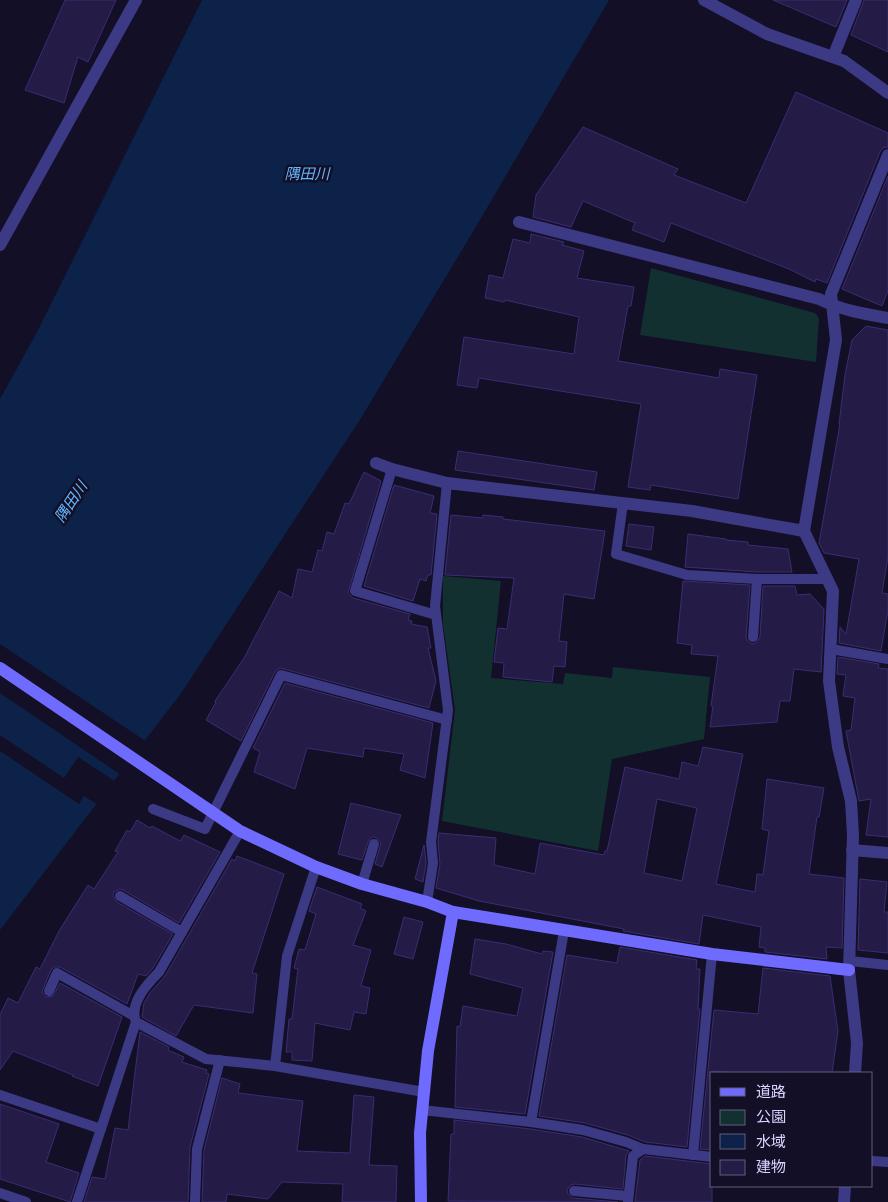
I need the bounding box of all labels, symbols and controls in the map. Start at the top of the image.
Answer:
water label: 隅田川 [284,165,331,183]
water label: 隅田川 [51,477,92,526]
legend [710,1072,873,1187]
text: 道路 [756,1083,786,1101]
text: 公園 [756,1108,786,1126]
text: 水域 [756,1133,786,1151]
text: 建物 [756,1158,786,1176]

